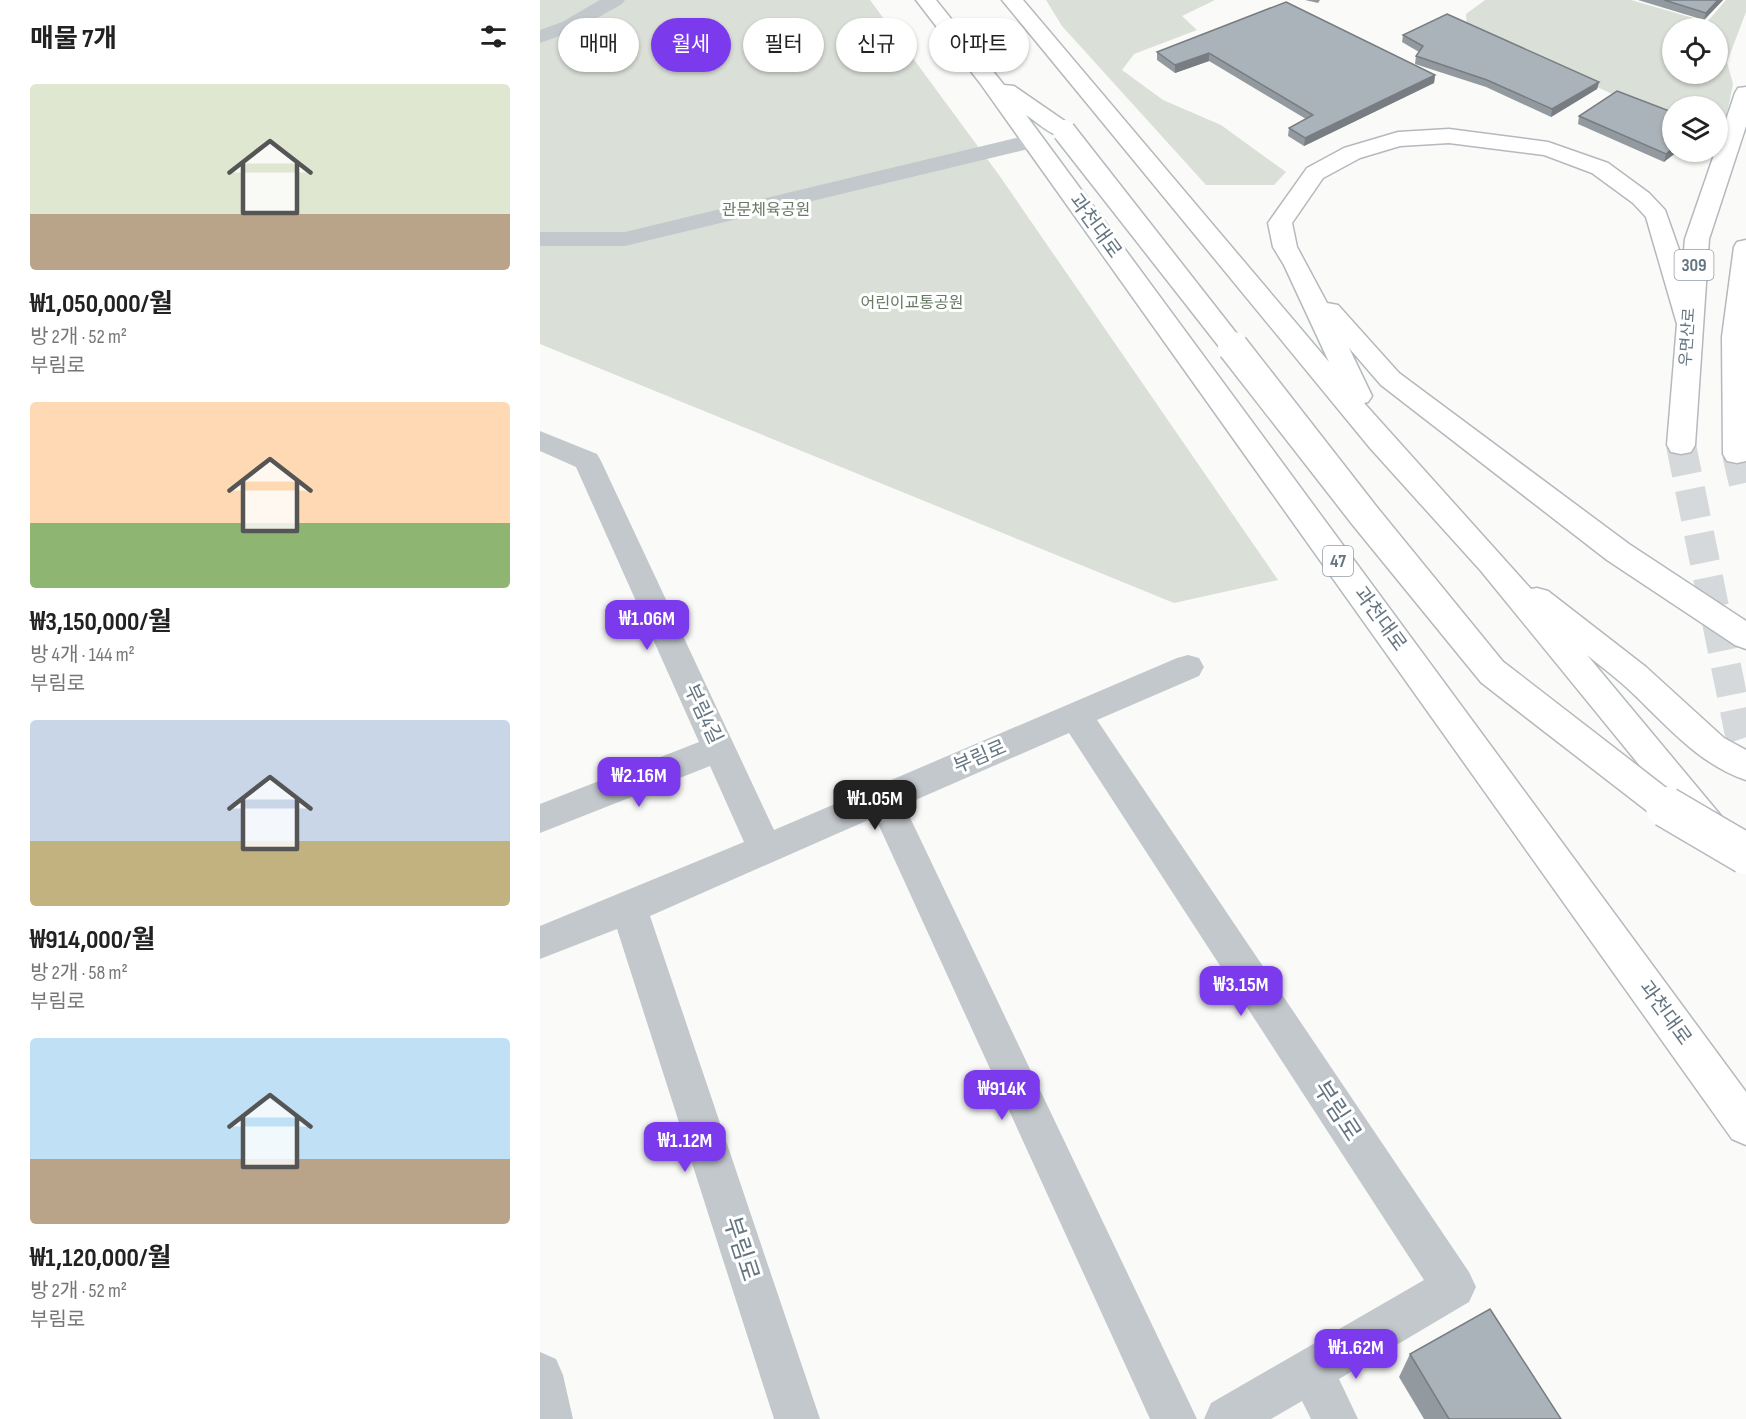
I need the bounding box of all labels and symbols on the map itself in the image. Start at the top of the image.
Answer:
street label: 과천대로 [1064,189,1126,263]
park label: 관문체육공원 [722,201,810,220]
road number: 309 [1674,250,1714,280]
park label: 어린이교통공원 [860,294,964,313]
street label: 우면산로 [1676,307,1700,367]
road number: 47 [1323,546,1353,576]
street label: 과천대로 [1349,582,1411,656]
pin: ₩1.06M [598,600,696,651]
street label: 부림4길 [679,680,727,748]
street label: 부림로 [950,735,1010,779]
pin: ₩2.16M [590,757,688,808]
pin: ₩1.05M [826,780,924,831]
pin: ₩3.15M [1192,966,1290,1017]
street label: 과천대로 [1634,976,1696,1050]
pin: ₩914K [960,1070,1044,1121]
street label: 부림로 [1307,1075,1367,1147]
pin: ₩1.12M [636,1122,734,1173]
street label: 부림로 [717,1213,765,1285]
pin: ₩1.62M [1307,1329,1405,1380]

